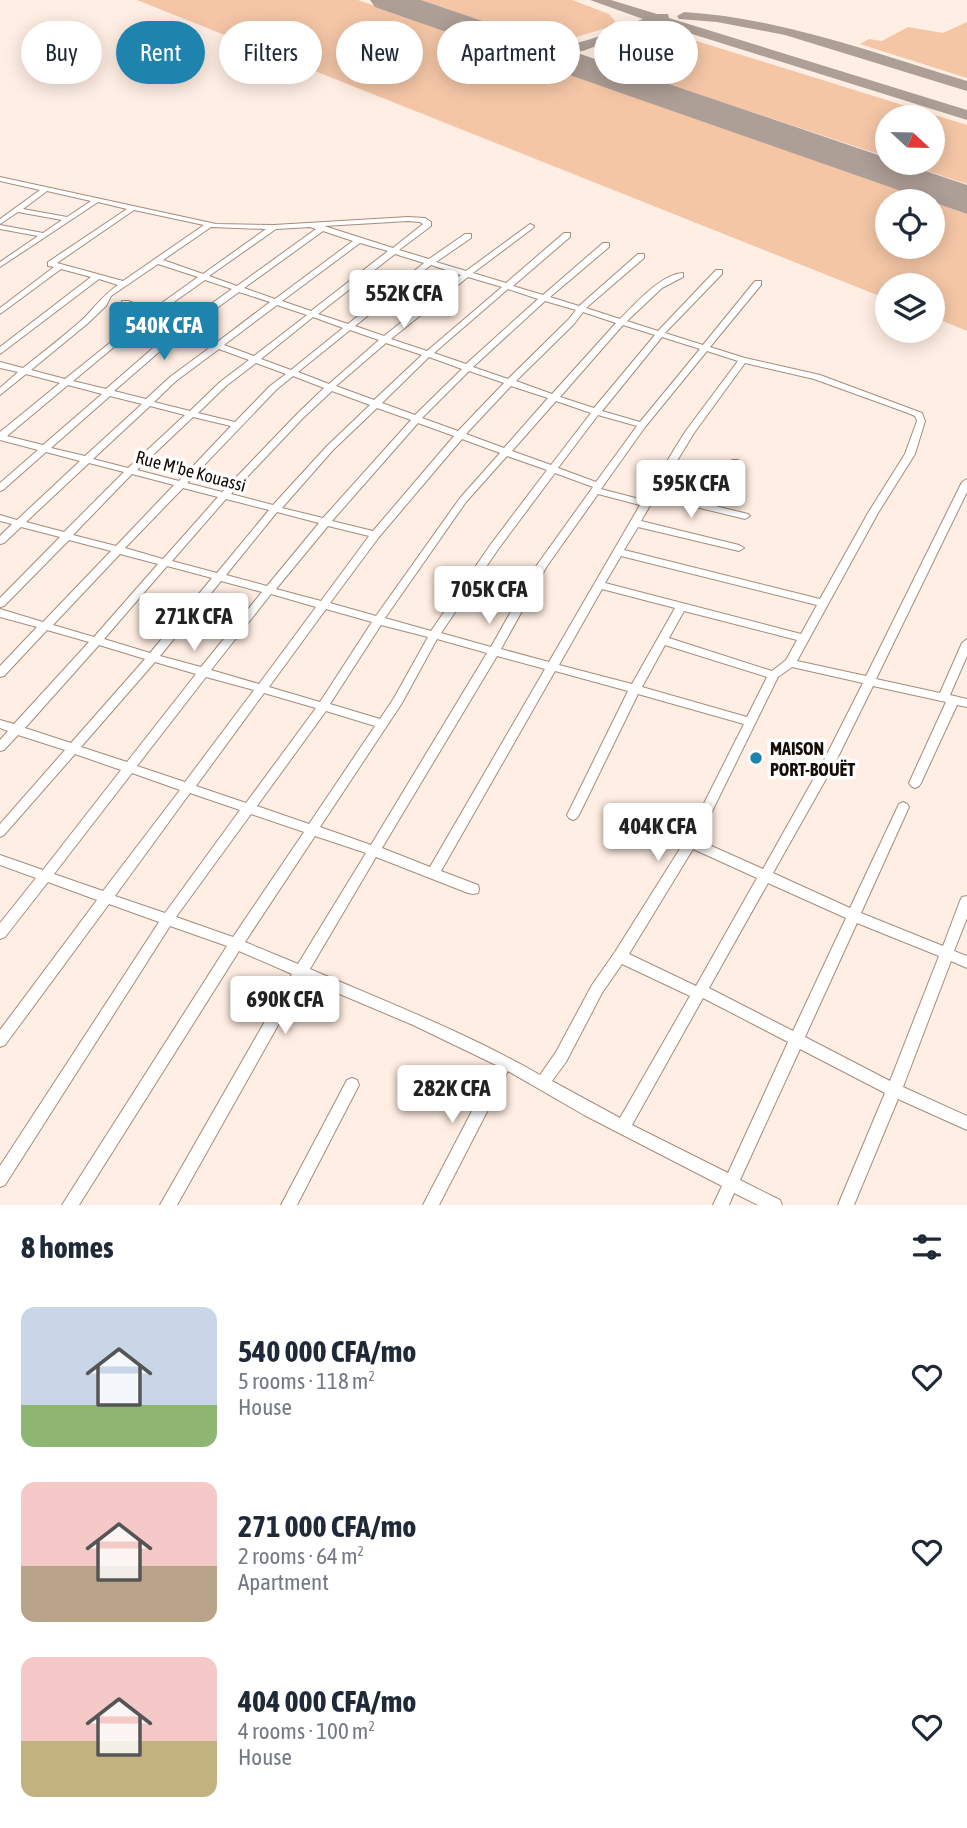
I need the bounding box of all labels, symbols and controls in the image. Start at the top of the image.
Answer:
chip: Buy [21,21,102,84]
chip: Rent [116,21,205,84]
chip: Filters [219,21,322,84]
chip: New [336,21,423,84]
chip: Apartment [437,21,580,84]
chip: House [594,21,698,84]
north arrow [875,105,945,175]
map controls [875,105,945,343]
button: locate [875,189,945,259]
pin: 552K CFA [332,270,476,330]
button: layers [875,273,945,343]
text: 552K CFA [365,280,443,306]
pin: 540K CFA [92,302,236,362]
text: 540K CFA [125,312,203,338]
street label: Rue M'be Kouassi [134,446,248,496]
pin: 595K CFA [619,461,763,520]
text: 595K CFA [652,470,730,496]
pin: 705K CFA [417,566,561,626]
text: 705K CFA [450,576,528,602]
pin: 271K CFA [122,594,266,653]
text: 271K CFA [155,603,233,629]
place label: MAISON PORT-BOUËT [770,738,855,780]
marker: MAISON PORT-BOUËT [748,750,764,766]
pin: 404K CFA [586,804,730,863]
text: 404K CFA [619,813,697,839]
pin: 690K CFA [213,976,357,1036]
text: 690K CFA [246,986,324,1012]
pin: 282K CFA [380,1066,524,1125]
text: 282K CFA [413,1075,491,1101]
icon: filters [908,1228,946,1266]
text: 8 homes [21,1230,114,1264]
text: 540 000 CFA/mo [238,1334,416,1368]
icon: home [77,1335,161,1419]
icon: heart [908,1358,946,1396]
text: 5 rooms · 118 m² [238,1368,375,1394]
text: House [238,1394,292,1420]
text: 271 000 CFA/mo [238,1509,416,1543]
icon: home [77,1510,161,1594]
icon: heart [908,1533,946,1571]
text: 2 rooms · 64 m² [238,1543,364,1569]
text: Apartment [238,1569,329,1595]
text: 404 000 CFA/mo [238,1684,416,1718]
icon: home [77,1685,161,1769]
icon: heart [908,1708,946,1746]
text: 4 rooms · 100 m² [238,1718,375,1744]
text: House [238,1744,292,1770]

